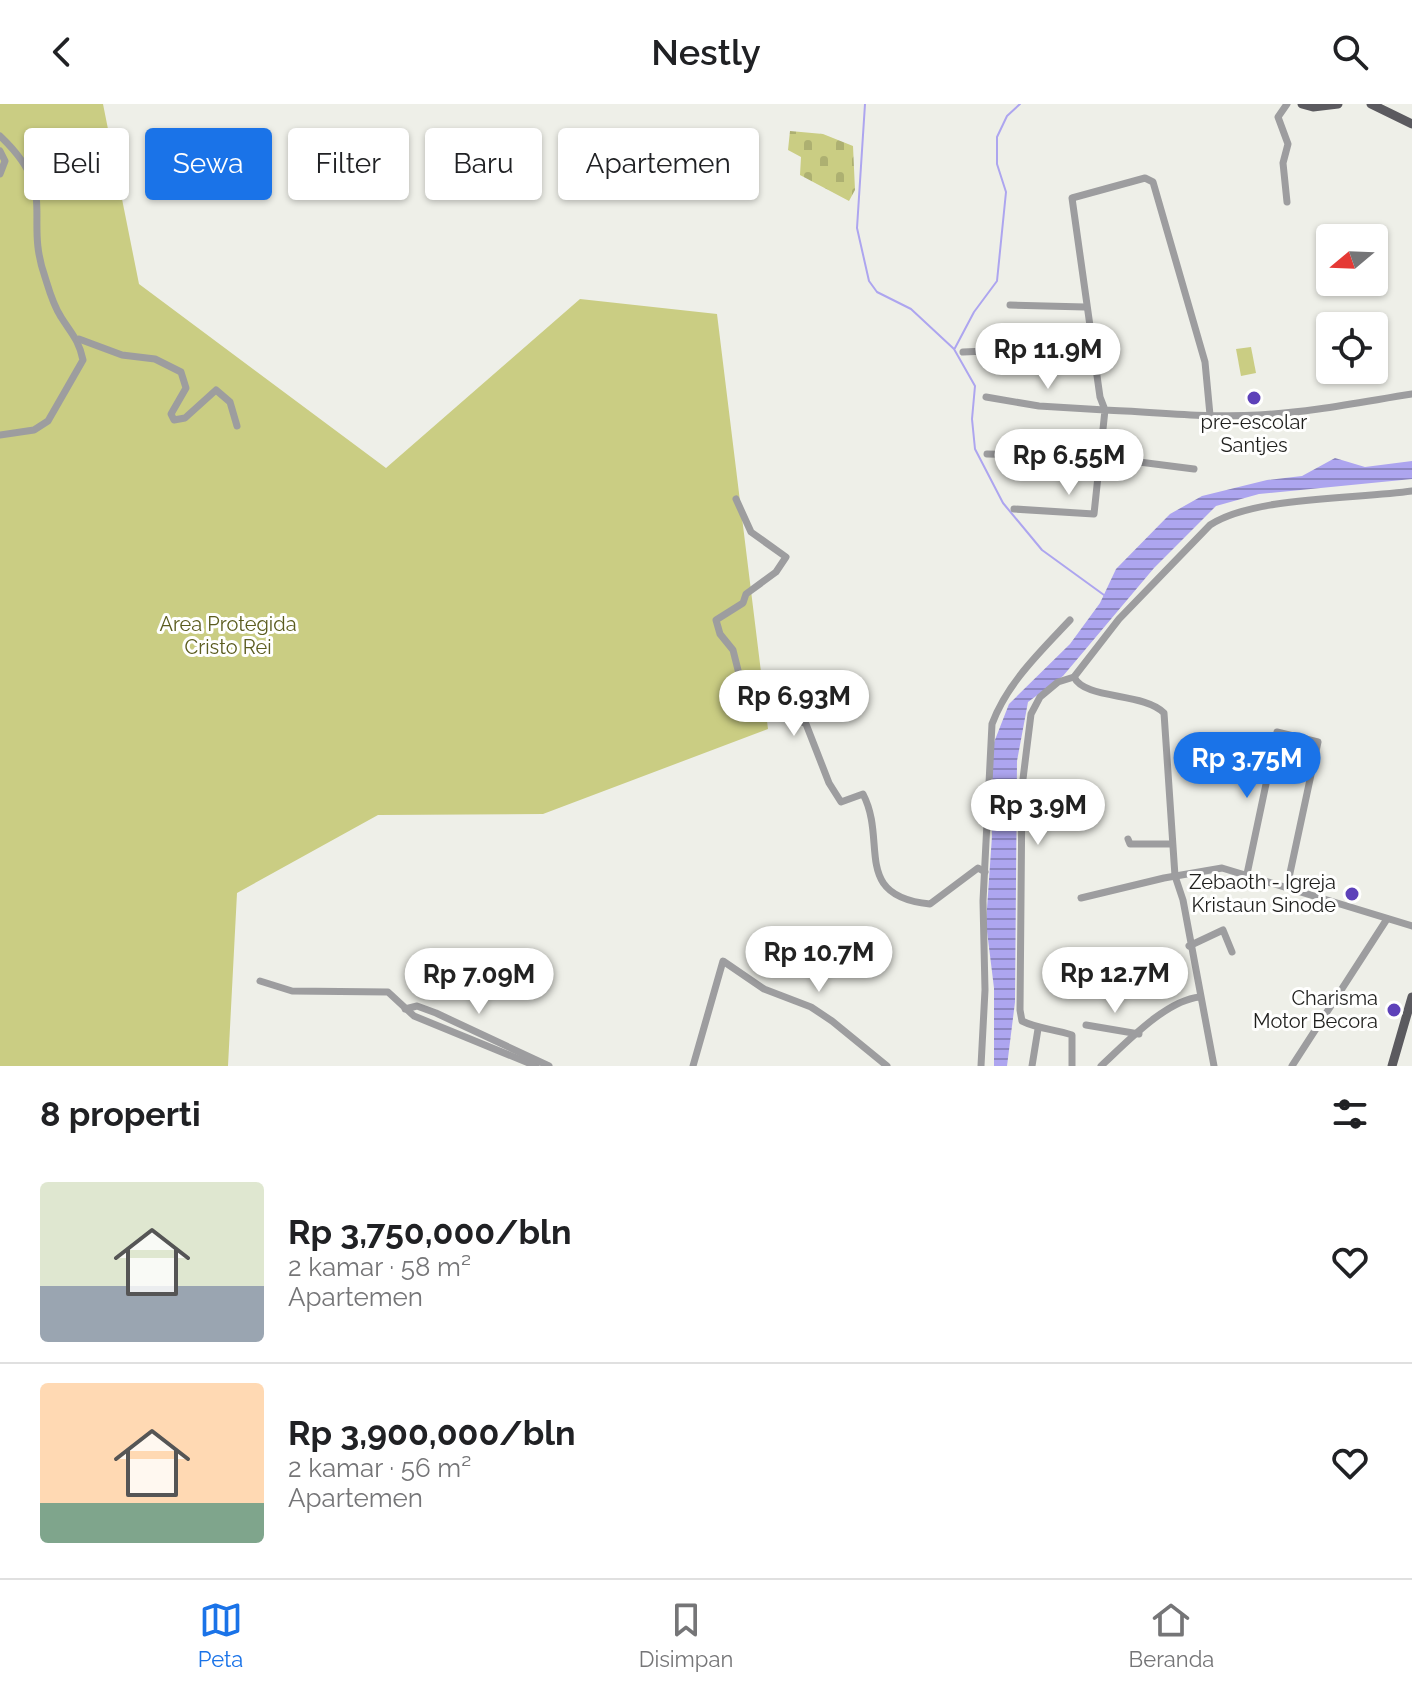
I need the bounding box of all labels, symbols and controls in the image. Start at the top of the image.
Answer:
icon: back [40,30,84,74]
icon: search [1328,30,1372,74]
text: Nestly [651,31,761,73]
chip: Beli [24,128,129,200]
chip: Sewa [145,128,272,200]
chip: Filter [288,128,409,200]
chip: Baru [425,128,542,200]
chip: Apartemen [558,128,759,200]
north arrow [1316,224,1388,296]
map controls [1316,224,1388,384]
button: locate [1316,312,1388,384]
pin: Rp 11.9M [965,323,1131,391]
text: Rp 11.9M [993,334,1103,364]
marker: pre-escolar Santjes [1245,389,1263,407]
place label: pre-escolar Santjes [1201,410,1307,457]
pin: Rp 6.55M [986,429,1152,497]
text: Rp 6.55M [1013,440,1125,470]
park label: Area Protegida Cristo Rei [159,612,297,659]
pin: Rp 6.93M [711,670,877,738]
text: Rp 6.93M [737,681,851,711]
pin: Rp 3.75M [1164,732,1330,800]
text: Rp 3.75M [1192,743,1302,773]
pin: Rp 3.9M [964,779,1112,847]
text: Rp 3.9M [989,790,1087,820]
place label: Zebaoth - Igreja Kristaun Sinode [1189,870,1336,917]
marker: Zebaoth - Igreja Kristaun Sinode [1343,885,1361,903]
pin: Rp 10.7M [736,926,902,994]
text: Rp 10.7M [763,937,875,967]
pin: Rp 12.7M [1032,947,1198,1015]
pin: Rp 7.09M [396,948,562,1016]
text: Rp 12.7M [1060,958,1170,988]
text: Rp 7.09M [423,959,535,989]
place label: Charisma Motor Becora [1253,986,1378,1033]
marker: Charisma Motor Becora [1385,1001,1403,1019]
icon: filters [1328,1092,1372,1136]
text: 8 properti [40,1094,201,1134]
text: Rp 3,750,000/bln [288,1212,571,1252]
icon: home [104,1214,200,1310]
icon: heart [1328,1240,1372,1284]
text: 2 kamar · 58 m² [288,1252,471,1282]
text: Apartemen [288,1282,423,1312]
text: Rp 3,900,000/bln [288,1413,576,1453]
icon: home [104,1415,200,1511]
icon: heart [1328,1441,1372,1485]
text: 2 kamar · 56 m² [288,1453,471,1483]
text: Apartemen [288,1483,423,1513]
tab: Peta [198,1598,243,1672]
tab: Disimpan [639,1598,733,1672]
tab: Beranda [1129,1598,1214,1672]

